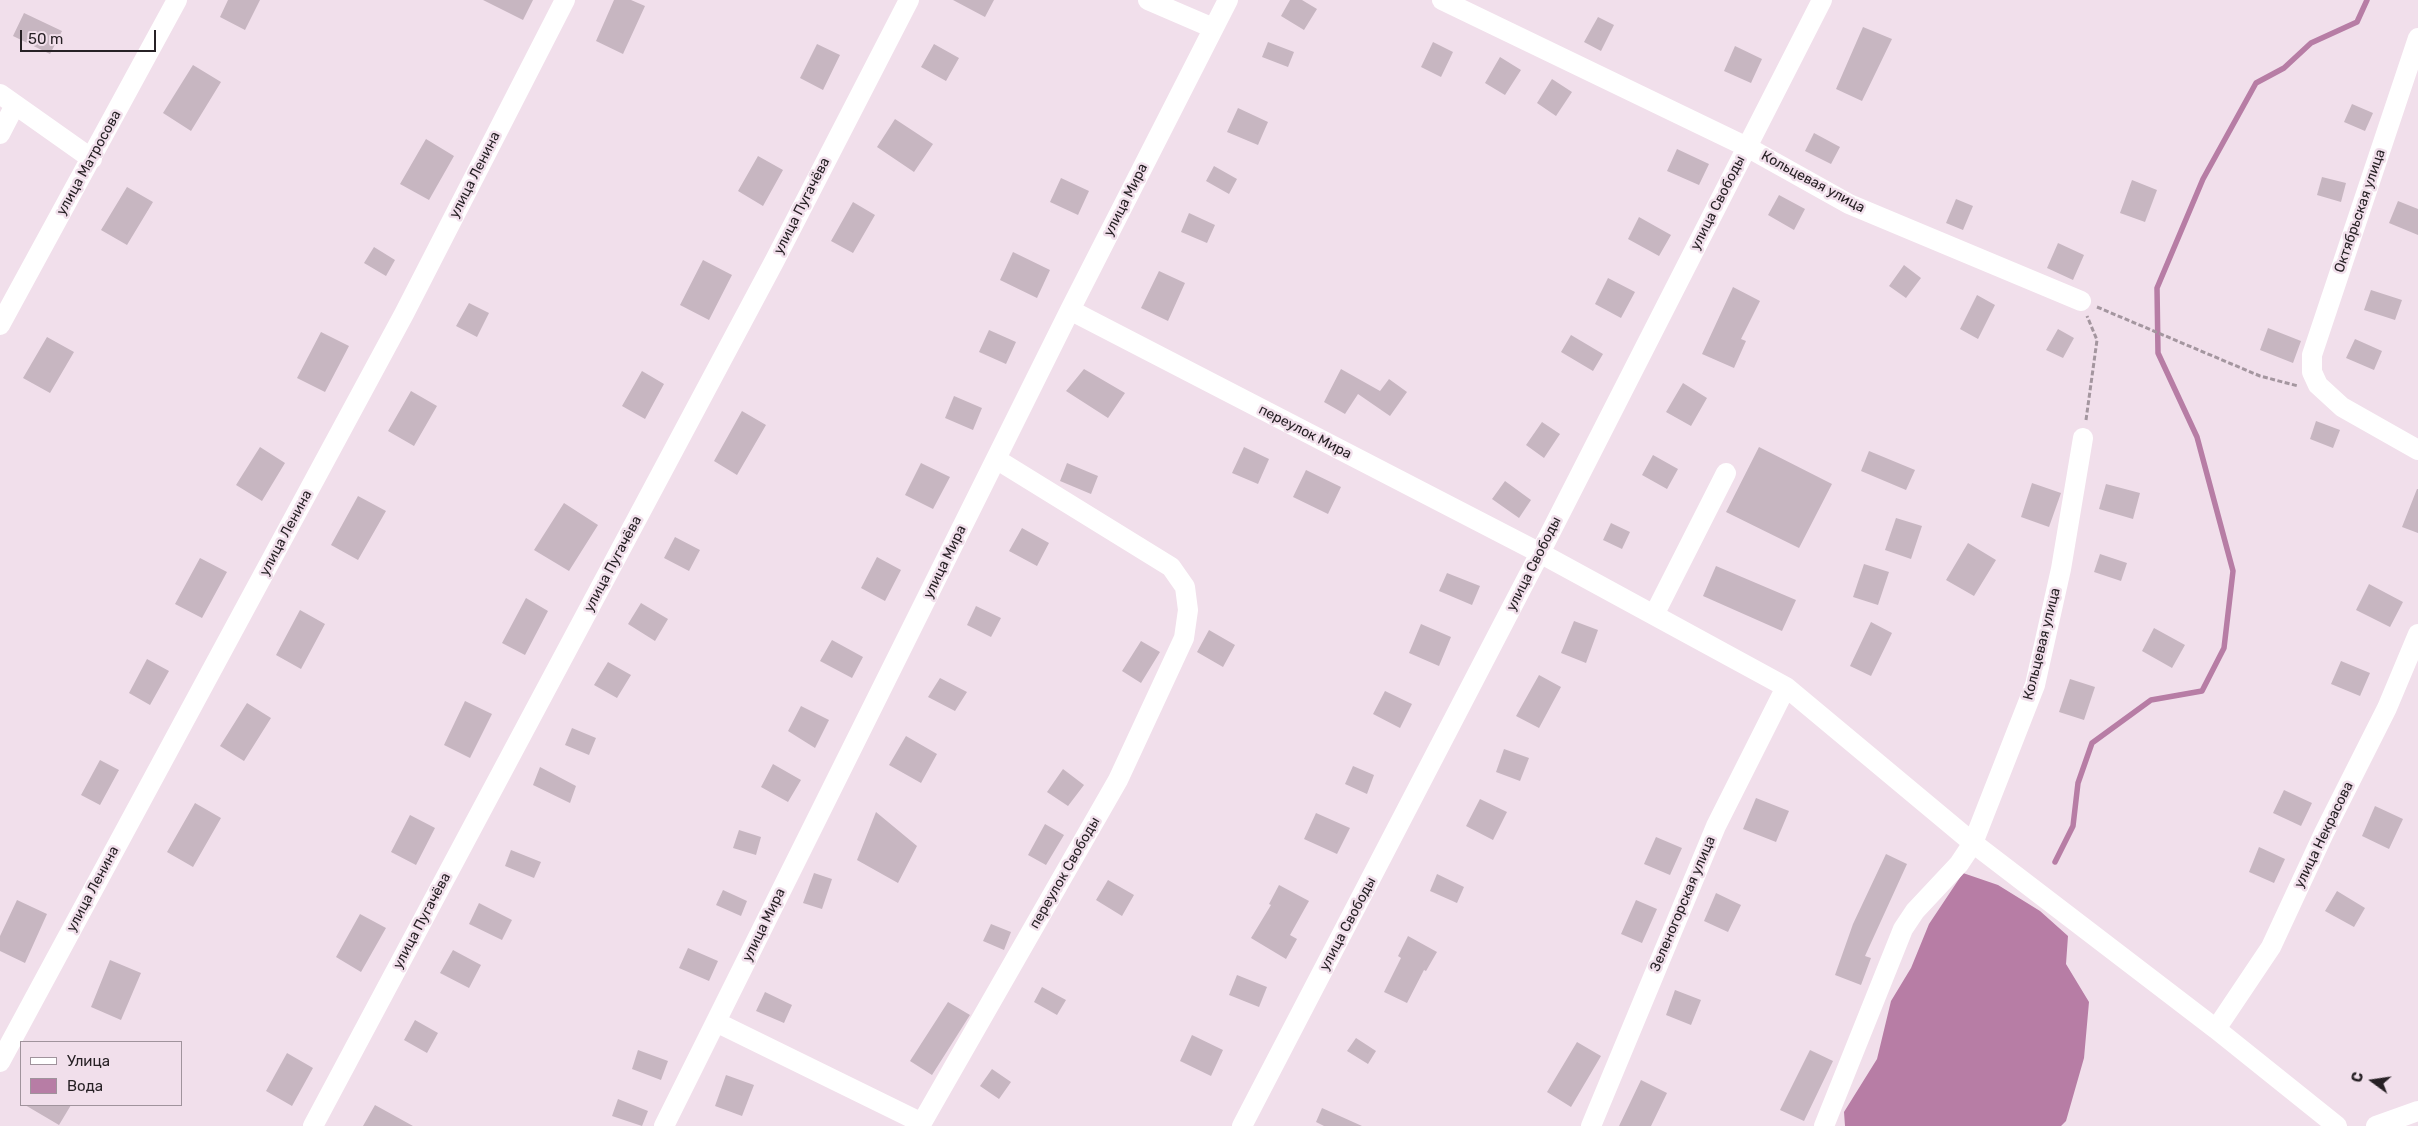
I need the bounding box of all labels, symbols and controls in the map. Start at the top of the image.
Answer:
scale bar [22,20,159,52]
text: 50 m [28,30,63,48]
street label: улица Матросова [53,108,125,218]
street label: улица Ленина [446,129,504,221]
street label: Октябрьская улица [2331,147,2389,275]
street label: Кольцевая улица [1758,148,1868,216]
street label: улица Свободы [1687,153,1749,253]
street label: улица Пугачёва [770,155,834,257]
street label: улица Мира [1100,161,1152,239]
street label: переулок Мира [1256,401,1354,463]
street label: улица Ленина [256,487,316,579]
street label: улица Пугачёва [581,513,645,615]
street label: улица Свободы [1503,514,1565,614]
street label: улица Мира [920,523,970,601]
street label: Кольцевая улица [2020,586,2064,702]
street label: улица Некрасова [2291,779,2357,891]
street label: переулок Свободы [1026,814,1104,932]
street label: Зеленогорская улица [1647,834,1719,974]
street label: улица Ленина [63,843,123,935]
street label: улица Пугачёва [390,870,454,972]
street label: улица Свободы [1316,874,1380,974]
street label: улица Мира [739,886,789,964]
legend [20,1041,182,1106]
text: Улица [67,1052,110,1070]
north arrow [2348,1056,2398,1106]
text: С [2349,1070,2367,1084]
text: Вода [67,1077,103,1095]

